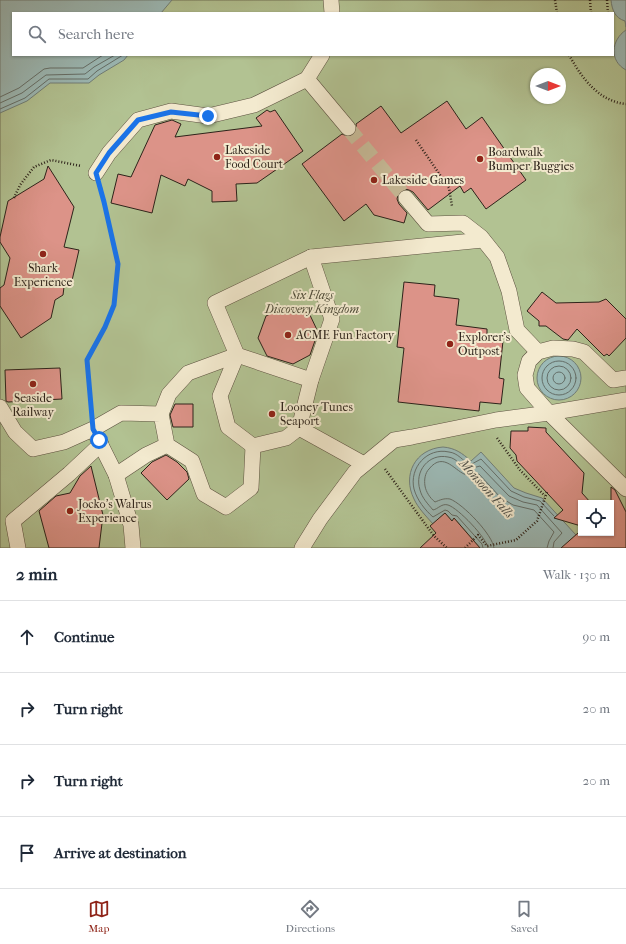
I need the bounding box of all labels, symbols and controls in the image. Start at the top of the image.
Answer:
search box [12,12,614,56]
icon: search [26,23,48,45]
text: Search here [58,25,134,43]
north arrow [530,68,566,104]
route end [199,107,217,125]
place label: Lakeside Food Court [225,143,284,171]
place label: Boardwalk Bumper Buggies [488,145,575,173]
marker: Lakeside Food Court [212,152,222,162]
marker: Boardwalk Bumper Buggies [475,154,485,164]
place label: Lakeside Games [382,173,465,187]
marker: Lakeside Games [369,175,379,185]
marker: Shark Experience [38,249,48,259]
place label: Shark Experience [14,261,72,289]
park label: Six Flags Discovery Kingdom [264,288,359,316]
place label: ACME Fun Factory [295,328,395,342]
marker: ACME Fun Factory [283,330,293,340]
place label: Explorer's Outpost [458,330,511,358]
marker: Explorer's Outpost [445,339,455,349]
marker: Seaside Railway [28,379,38,389]
place label: Seaside Railway [12,391,54,419]
place label: Looney Tunes Seaport [280,400,353,428]
marker: Looney Tunes Seaport [267,409,277,419]
route start [90,431,108,449]
water label: Monsoon Falls [456,455,518,522]
place label: Jocko's Walrus Experience [77,497,152,525]
map controls [578,500,614,536]
button: locate [578,500,614,536]
marker: Jocko's Walrus Experience [65,506,75,516]
text: 2 min [16,564,57,584]
text: Walk · 130 m [543,567,610,582]
icon: ahead [16,626,38,648]
text: Continue [54,628,114,646]
text: 90 m [582,629,610,644]
icon: right [16,698,38,720]
text: Turn right [54,700,123,718]
text: 20 m [583,701,610,716]
icon: right [16,770,38,792]
text: Turn right [54,772,123,790]
text: 20 m [583,773,610,788]
icon: arrive [16,842,38,864]
text: Arrive at destination [54,844,186,862]
tab: Map [88,898,110,935]
tab: Directions [286,898,335,935]
tab: Saved [511,898,538,935]

